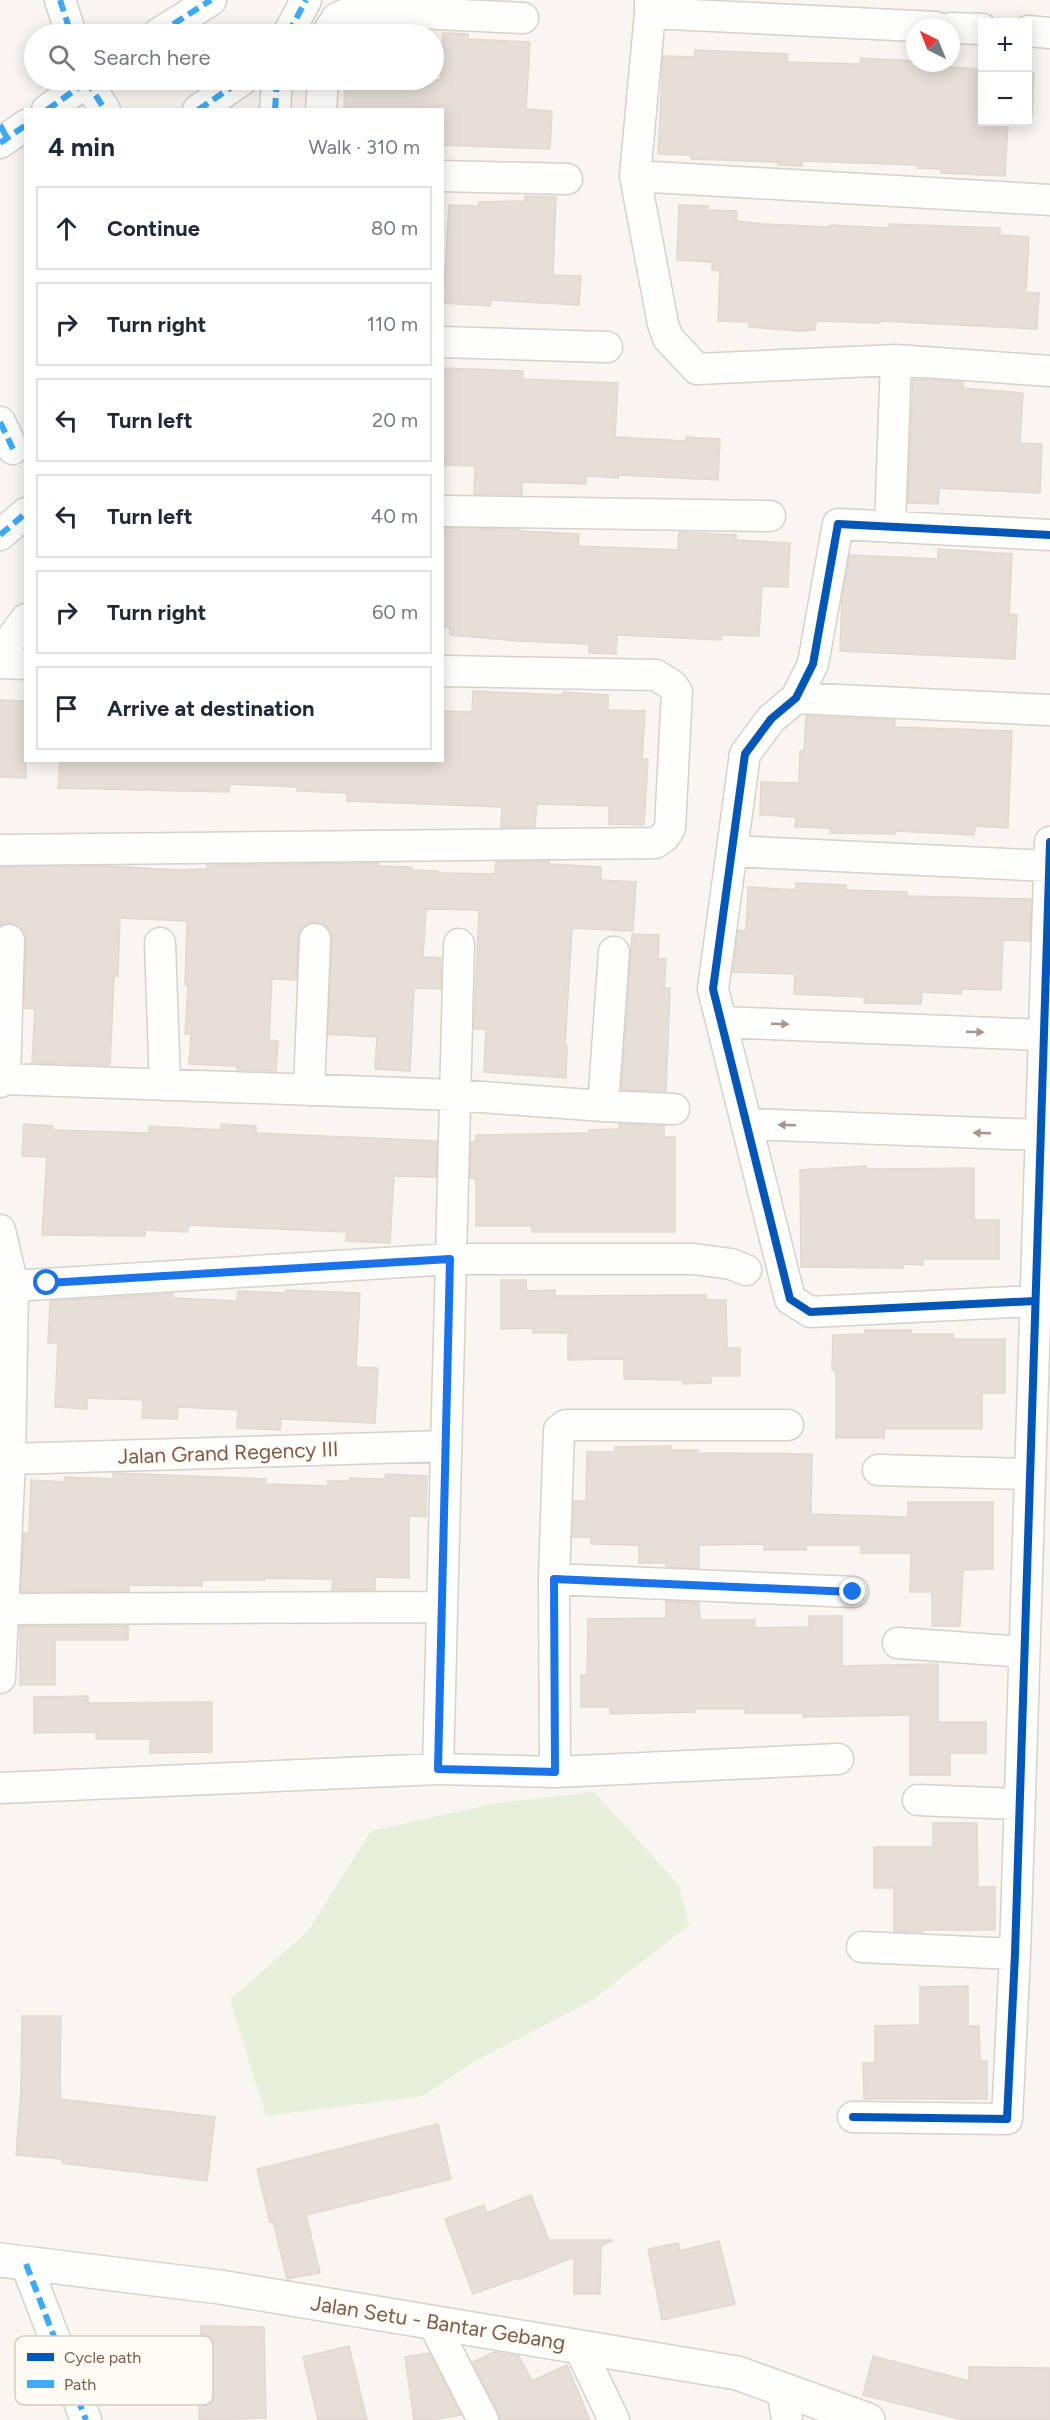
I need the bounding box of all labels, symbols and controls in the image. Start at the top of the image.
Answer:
north arrow [906,18,960,72]
map controls [978,18,1032,126]
button: + [978,18,1032,72]
search box [24,24,444,90]
icon: search [45,41,78,74]
text: Search here [93,44,211,71]
button: − [978,72,1032,126]
text: 4 min [48,131,115,163]
text: Walk · 310 m [308,135,420,159]
icon: ahead [50,212,83,245]
text: Continue [107,215,200,242]
text: 80 m [371,216,418,240]
icon: right [50,308,83,341]
text: Turn right [107,311,206,338]
text: 110 m [367,312,418,336]
icon: left [50,404,83,437]
text: Turn left [107,407,193,434]
text: 20 m [372,408,418,432]
icon: left [50,500,83,533]
text: Turn left [107,503,193,530]
text: 40 m [371,504,418,528]
icon: right [50,596,83,629]
text: Turn right [107,599,206,626]
text: 60 m [372,600,418,624]
icon: arrive [50,692,83,725]
text: Arrive at destination [107,695,315,722]
one-way arrow [771,1020,790,1029]
one-way arrow [966,1027,985,1037]
one-way arrow [778,1121,797,1130]
one-way arrow [973,1128,992,1137]
route start [33,1269,59,1295]
street label: Jalan Grand Regency III [117,1436,339,1469]
route end [839,1578,865,1604]
street label: Jalan Setu - Bantar Gebang [309,2290,567,2355]
legend [15,2336,213,2405]
text: Cycle path [64,2348,141,2367]
text: Path [64,2375,96,2394]

